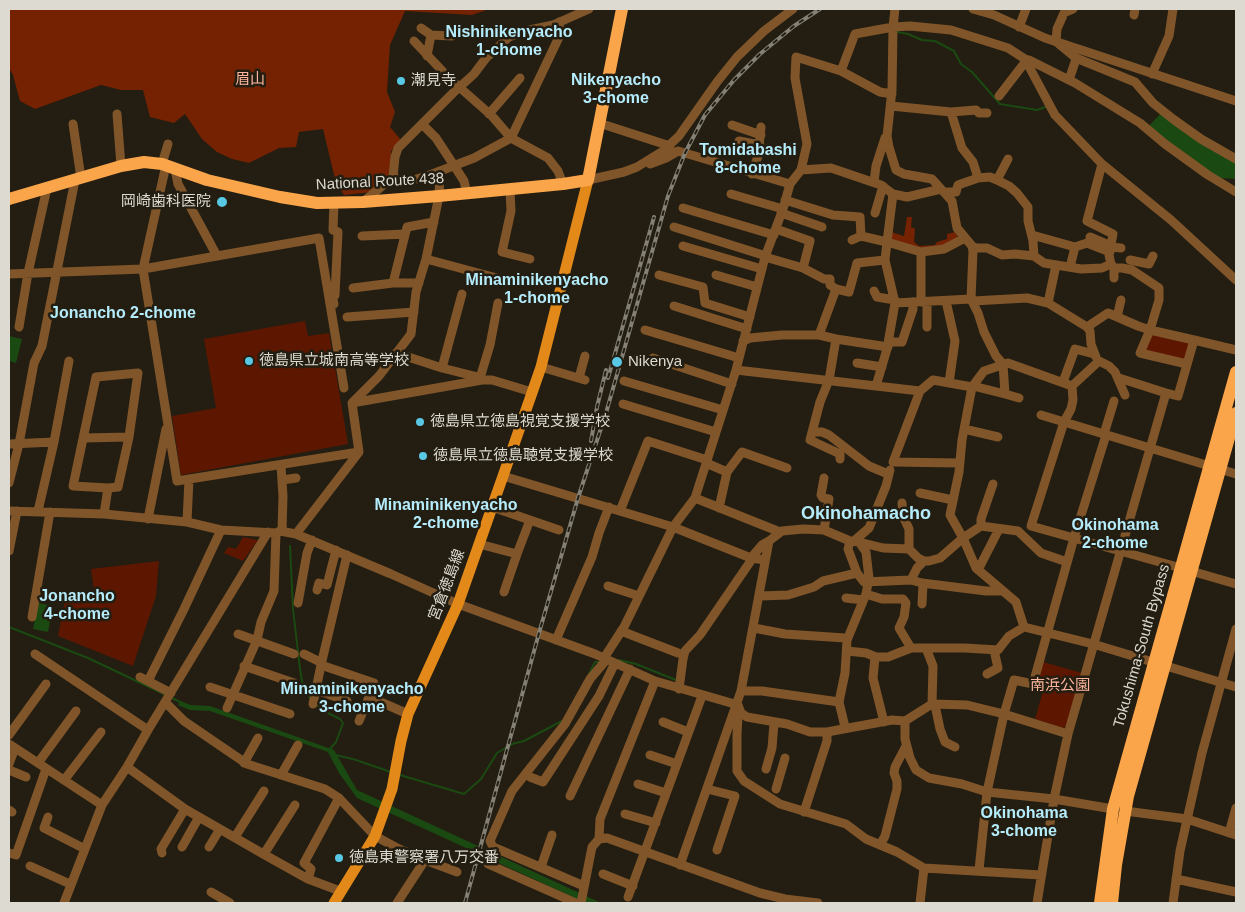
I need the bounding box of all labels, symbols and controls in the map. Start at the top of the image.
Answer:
district label: Nishinikenyacho 1-chome [445,23,573,61]
park label: 眉山 [235,71,265,89]
district label: Nikenyacho 3-chome [571,71,661,109]
place label: 潮見寺 [411,72,456,90]
marker: 潮見寺 [395,75,407,87]
district label: Tomidabashi 8-chome [699,141,797,179]
street label: National Route 438 [315,170,445,194]
place label: 岡崎歯科医院 [121,193,211,211]
marker: 岡崎歯科医院 [215,195,229,209]
district label: Minaminikenyacho 1-chome [465,271,609,309]
district label: Jonancho 2-chome [50,304,196,324]
place label: 徳島県立城南高等学校 [259,352,409,370]
place label: Nikenya [628,353,682,371]
marker: 徳島県立城南高等学校 [243,355,255,367]
marker: Nikenya [610,355,624,369]
place label: 徳島県立徳島視覚支援学校 [430,413,610,431]
marker: 徳島県立徳島視覚支援学校 [414,416,426,428]
place label: 徳島県立徳島聴覚支援学校 [433,447,613,465]
marker: 徳島県立徳島聴覚支援学校 [417,450,429,462]
district label: Minaminikenyacho 2-chome [374,496,518,534]
district label: Okinohamacho [801,503,931,525]
district label: Okinohama 2-chome [1071,516,1159,554]
street label: 宮倉徳島線 [425,547,469,623]
street label: Tokushima-South Bypass [1110,562,1174,730]
district label: Jonancho 4-chome [39,587,115,625]
park label: 南浜公園 [1030,677,1090,695]
district label: Minaminikenyacho 3-chome [280,680,424,718]
district label: Okinohama 3-chome [980,804,1068,842]
place label: 徳島東警察署八万交番 [349,849,499,867]
marker: 徳島東警察署八万交番 [333,852,345,864]

